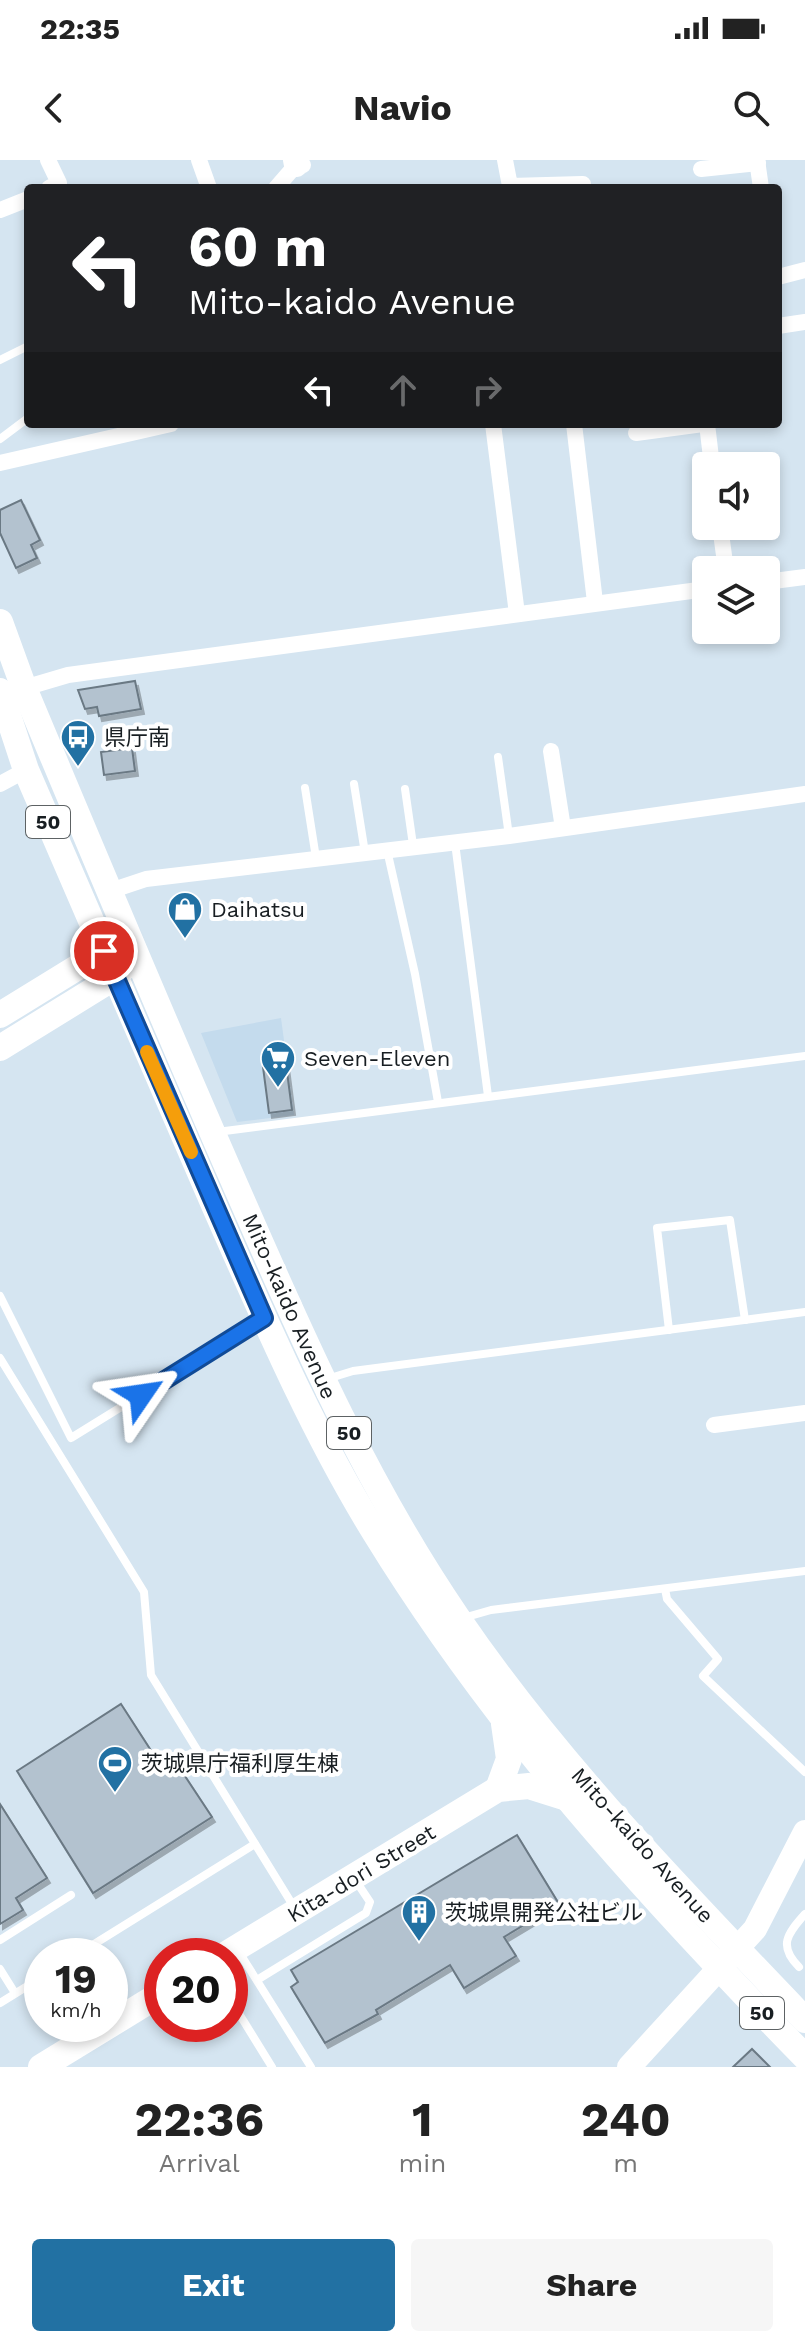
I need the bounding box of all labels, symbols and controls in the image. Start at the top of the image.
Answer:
text: 22:35 [40,11,120,46]
icon: back [32,86,76,130]
icon: search [729,86,773,130]
text: Navio [353,87,452,129]
text: 60 m [188,214,327,280]
icon: left [56,216,160,320]
text: Mito-kaido Avenue [188,281,516,323]
icon: left [297,368,341,412]
icon: ahead [381,368,425,412]
icon: right [465,368,509,412]
map controls [692,452,780,644]
button: sound [692,452,780,540]
button: layers [692,556,780,644]
bus stop icon: 県庁南 [59,718,97,768]
place label: 県庁南 [104,725,170,750]
road number: 50 [26,806,70,838]
shop icon: Daihatsu [166,890,204,940]
place label: Daihatsu [211,897,305,922]
pin [70,917,138,985]
icon: arrive [82,929,126,973]
supermarket icon: Seven-Eleven [259,1039,297,1089]
place label: Seven-Eleven [304,1046,450,1071]
street label: Mito-kaido Avenue [237,1210,342,1403]
position arrow [99,1353,183,1437]
road number: 50 [327,1417,371,1449]
sports icon: 茨城県庁福利厚生棟 [96,1744,134,1794]
place label: 茨城県庁福利厚生棟 [141,1751,339,1776]
street label: Mito-kaido Avenue [566,1763,719,1928]
street label: Kita-dori Street [283,1819,440,1927]
building icon: 茨城県開発公社ビル [400,1893,438,1943]
place label: 茨城県開発公社ビル [445,1900,643,1925]
speed limit sign: 20 [144,1938,248,2042]
text: 19 [55,1956,97,2003]
road number: 50 [740,1997,784,2029]
text: km/h [50,1998,102,2022]
text: 22:36 [134,2091,264,2148]
text: 1 [412,2091,433,2148]
text: 240 [581,2091,671,2148]
text: Arrival [159,2148,240,2178]
text: min [399,2148,446,2178]
text: m [613,2148,638,2178]
button: Exit [32,2239,395,2331]
button: Share [411,2239,773,2331]

